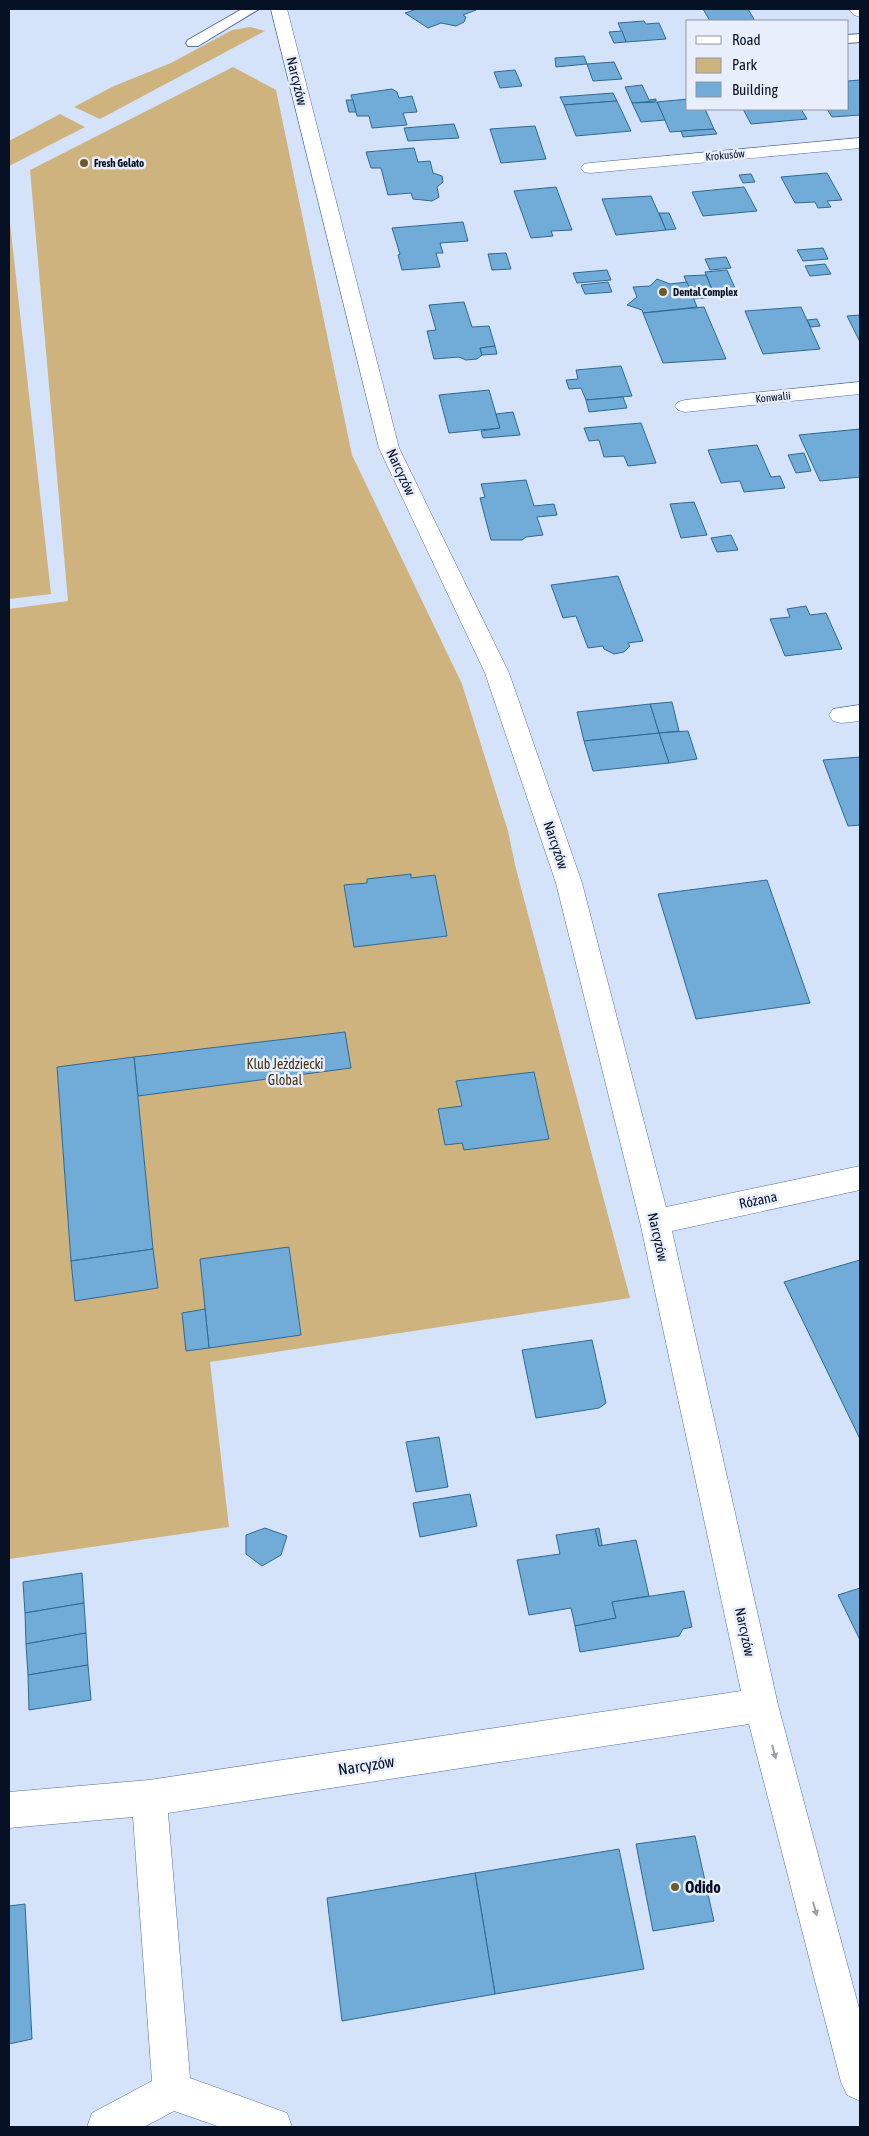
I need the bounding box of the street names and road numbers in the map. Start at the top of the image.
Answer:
street label: Narcyzów [283,55,311,108]
street label: Krokusów [705,147,746,163]
street label: Konwalii [755,389,791,405]
street label: Narcyzów [383,446,419,498]
street label: Narcyzów [540,819,572,872]
street label: Różana [738,1188,778,1212]
street label: Narcyzów [645,1211,672,1264]
street label: Narcyzów [732,1606,758,1659]
street label: Narcyzów [337,1752,396,1779]

